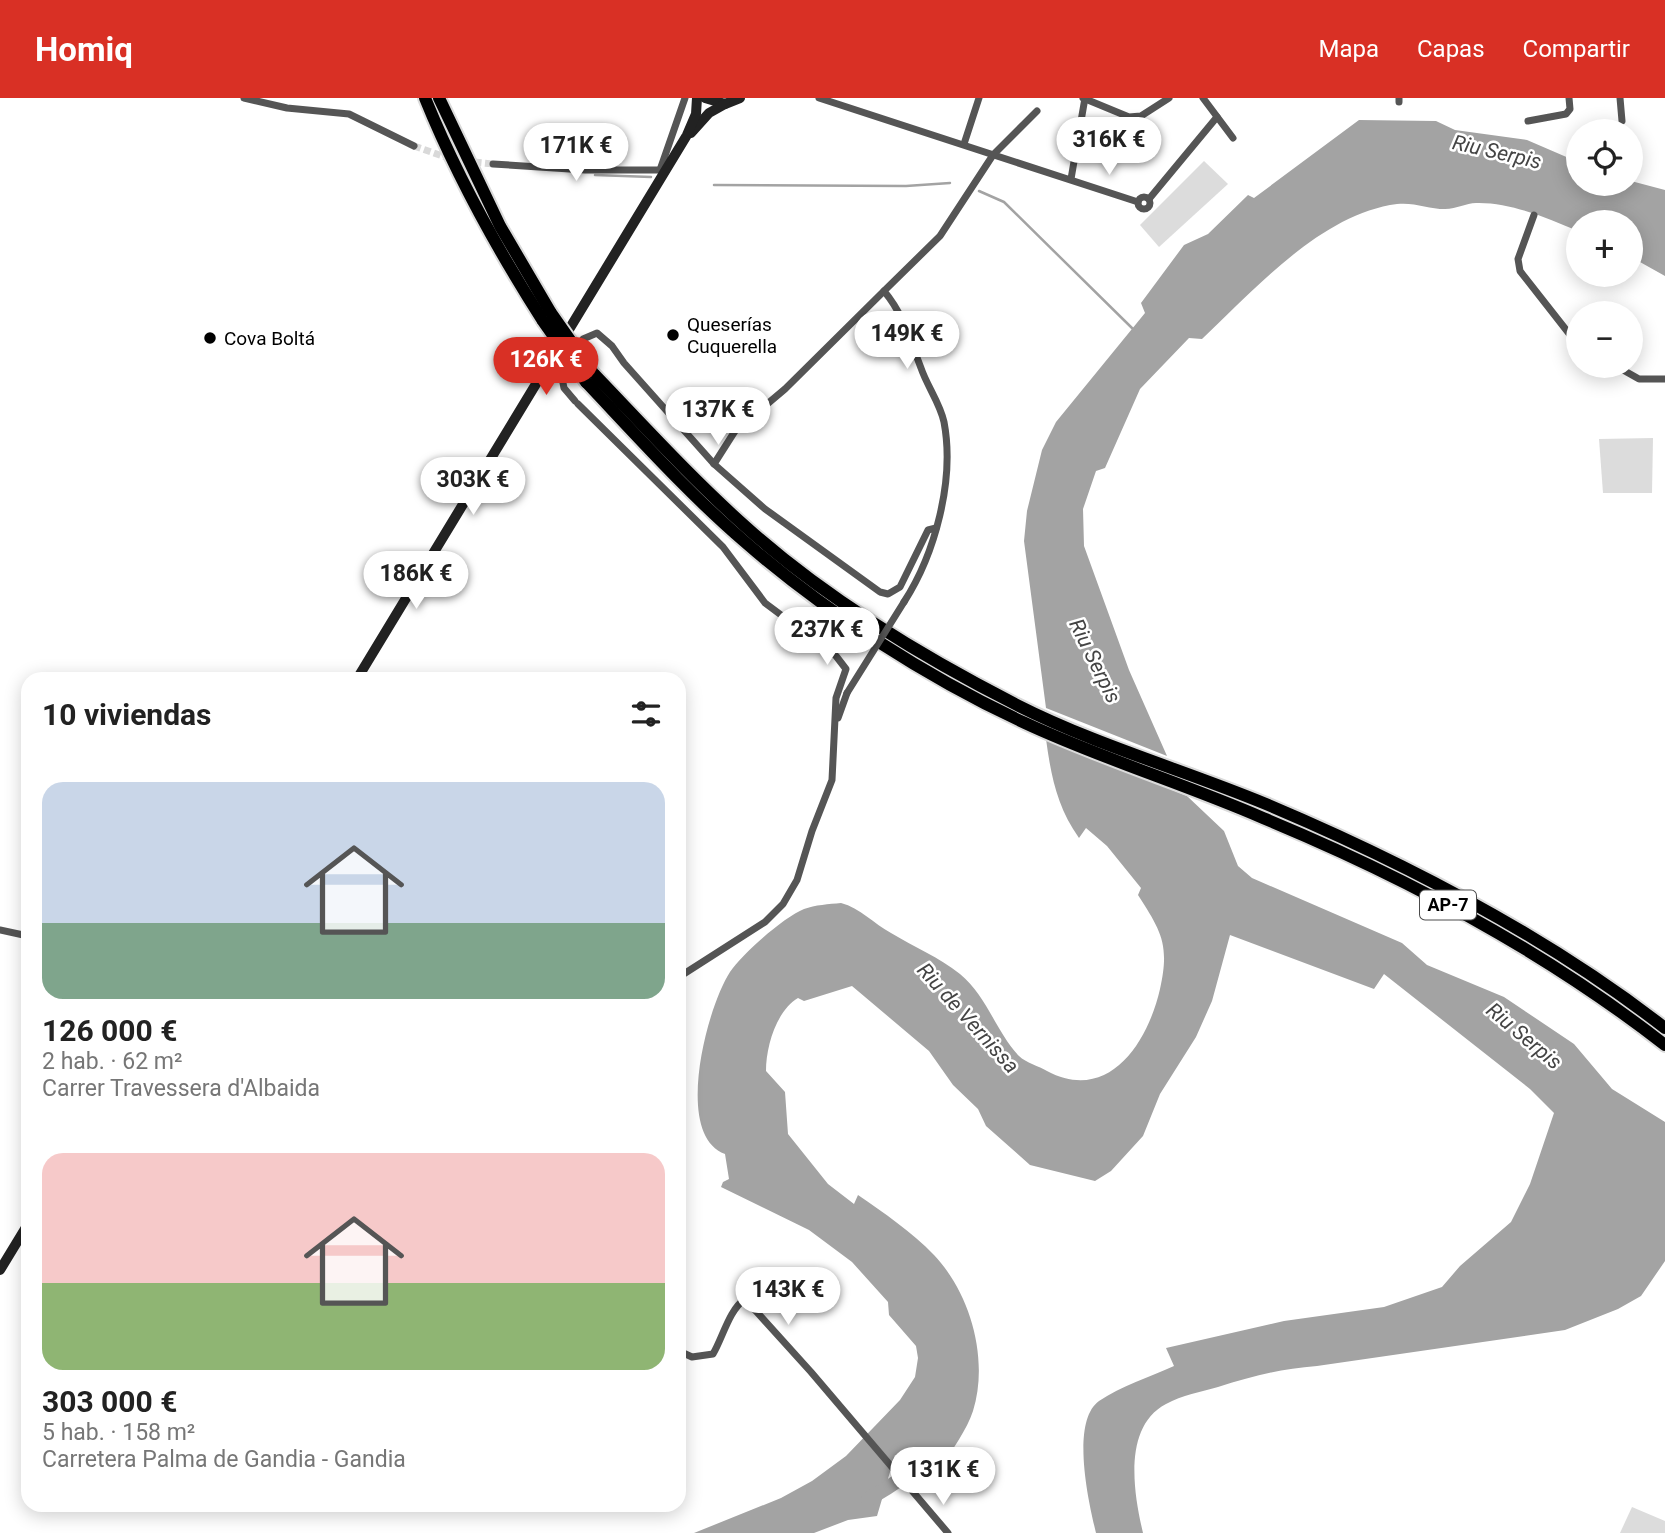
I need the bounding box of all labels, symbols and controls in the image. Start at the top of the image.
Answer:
text: Homiq [35,30,133,69]
text: Mapa [1318,35,1379,63]
text: Capas [1417,35,1485,63]
text: Compartir [1523,35,1630,63]
pin: 316K € [1052,118,1166,177]
map controls [1566,119,1643,378]
button: locate [1566,119,1643,196]
pin: 171K € [519,123,633,183]
text: 316K € [1072,126,1146,153]
water label: Riu Serpis [1450,130,1544,174]
text: 171K € [539,132,613,159]
button: + [1566,210,1643,287]
button: − [1566,301,1643,378]
pin: 149K € [850,312,964,371]
place label: Queserías Cuquerella [687,313,777,358]
text: 149K € [870,320,944,347]
place label: Cova Boltá [224,327,315,350]
marker: Queserías Cuquerella [665,327,681,343]
marker: Cova Boltá [202,330,218,346]
pin: 126K € [489,338,603,397]
text: 126K € [509,346,583,373]
pin: 137K € [661,388,775,447]
text: 137K € [681,396,755,423]
pin: 303K € [416,458,530,517]
text: 303K € [436,466,510,493]
pin: 186K € [359,552,473,611]
text: 186K € [379,560,453,587]
pin: 237K € [770,608,884,667]
water label: Riu Serpis [1064,615,1126,707]
text: 237K € [790,616,864,643]
icon: filters [627,695,665,733]
text: 10 viviendas [42,697,212,732]
icon: home [291,827,417,953]
road number: AP-7 [1420,890,1476,920]
water label: Riu de Vernissa [912,958,1024,1078]
water label: Riu Serpis [1482,998,1566,1074]
text: 126 000 € [42,1013,177,1048]
text: 2 hab. · 62 m² [42,1048,182,1075]
text: Carrer Travessera d'Albaida [42,1075,320,1102]
icon: home [291,1198,417,1324]
pin: 143K € [731,1268,845,1327]
text: 143K € [751,1276,825,1303]
text: 303 000 € [42,1384,177,1419]
text: 5 hab. · 158 m² [42,1419,195,1446]
text: Carretera Palma de Gandia - Gandia [42,1446,406,1473]
pin: 131K € [886,1448,1000,1507]
text: 131K € [906,1456,980,1483]

